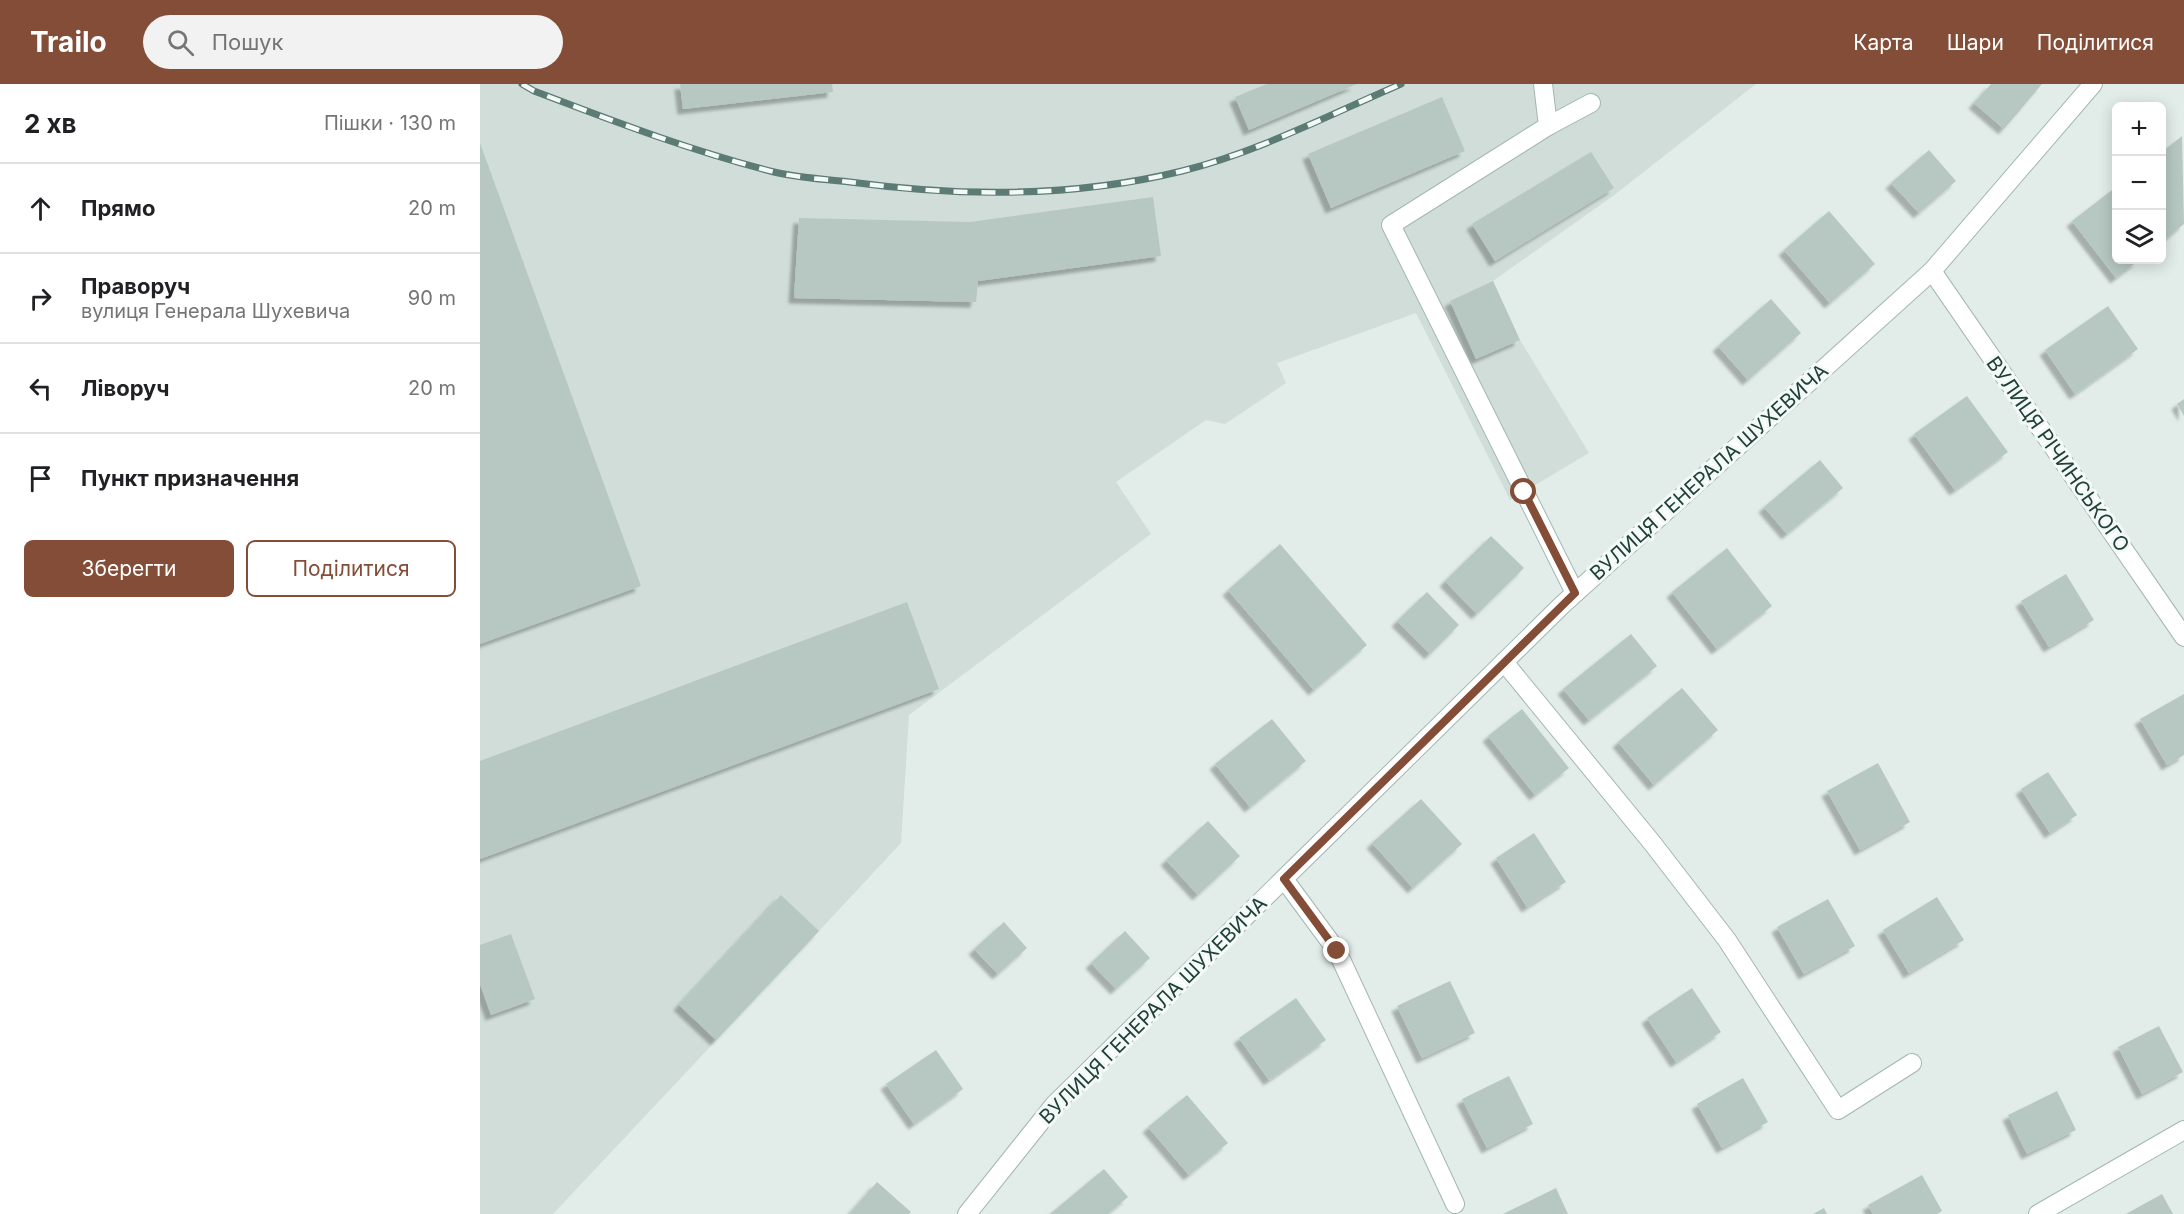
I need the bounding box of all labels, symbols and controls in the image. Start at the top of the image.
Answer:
search box [143,15,563,69]
text: Trailo [30,25,107,59]
icon: search [164,26,197,59]
text: Пошук [212,29,283,55]
text: Карта [1853,30,1914,55]
text: Шари [1947,30,2004,55]
text: Поділитися [2037,30,2154,55]
map controls [2112,102,2166,264]
button: + [2112,102,2166,156]
text: 2 хв [24,108,77,139]
text: Пішки · 130 m [324,111,456,135]
button: − [2112,156,2166,210]
icon: ahead [24,192,57,225]
text: Прямо [81,195,155,221]
text: 20 m [408,196,456,220]
button: layers [2112,210,2166,264]
text: Праворуч [81,273,190,299]
icon: right [24,282,57,315]
text: 90 m [408,286,456,310]
text: вулиця Генерала Шухевича [81,299,350,323]
street label: ВУЛИЦЯ РІЧИНСЬКОГО [1981,352,2135,556]
street label: ВУЛИЦЯ ГЕНЕРАЛА ШУХЕВИЧА [1585,359,1833,585]
icon: left [24,372,57,405]
text: Ліворуч [81,375,169,401]
text: 20 m [408,376,456,400]
icon: arrive [24,462,57,495]
text: Пункт призначення [81,465,299,491]
route start [1510,478,1536,504]
button: Зберегти [24,540,234,597]
button: Поділитися [246,540,456,597]
street label: ВУЛИЦЯ ГЕНЕРАЛА ШУХЕВИЧА [1034,891,1272,1129]
route end [1323,937,1349,963]

